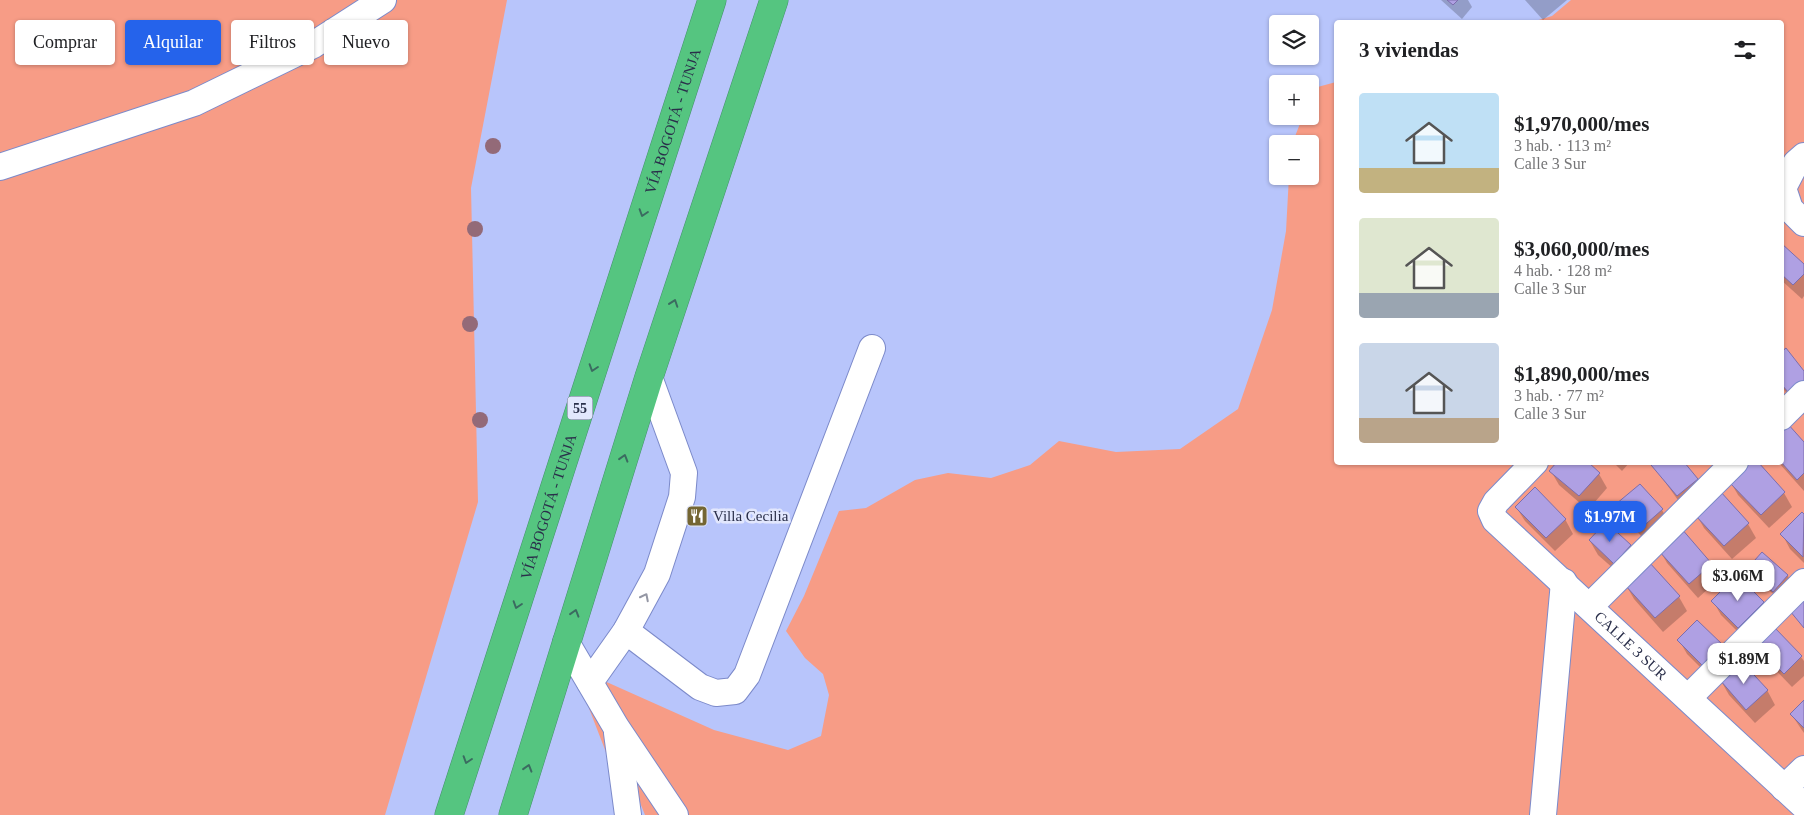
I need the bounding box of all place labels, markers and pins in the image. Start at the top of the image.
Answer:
pin: $1.97M [1569,500,1651,543]
restaurant icon: Villa Cecilia [685,504,709,528]
place label: Villa Cecilia [713,508,789,524]
pin: $3.06M [1697,560,1779,602]
pin: $1.89M [1703,642,1785,685]

